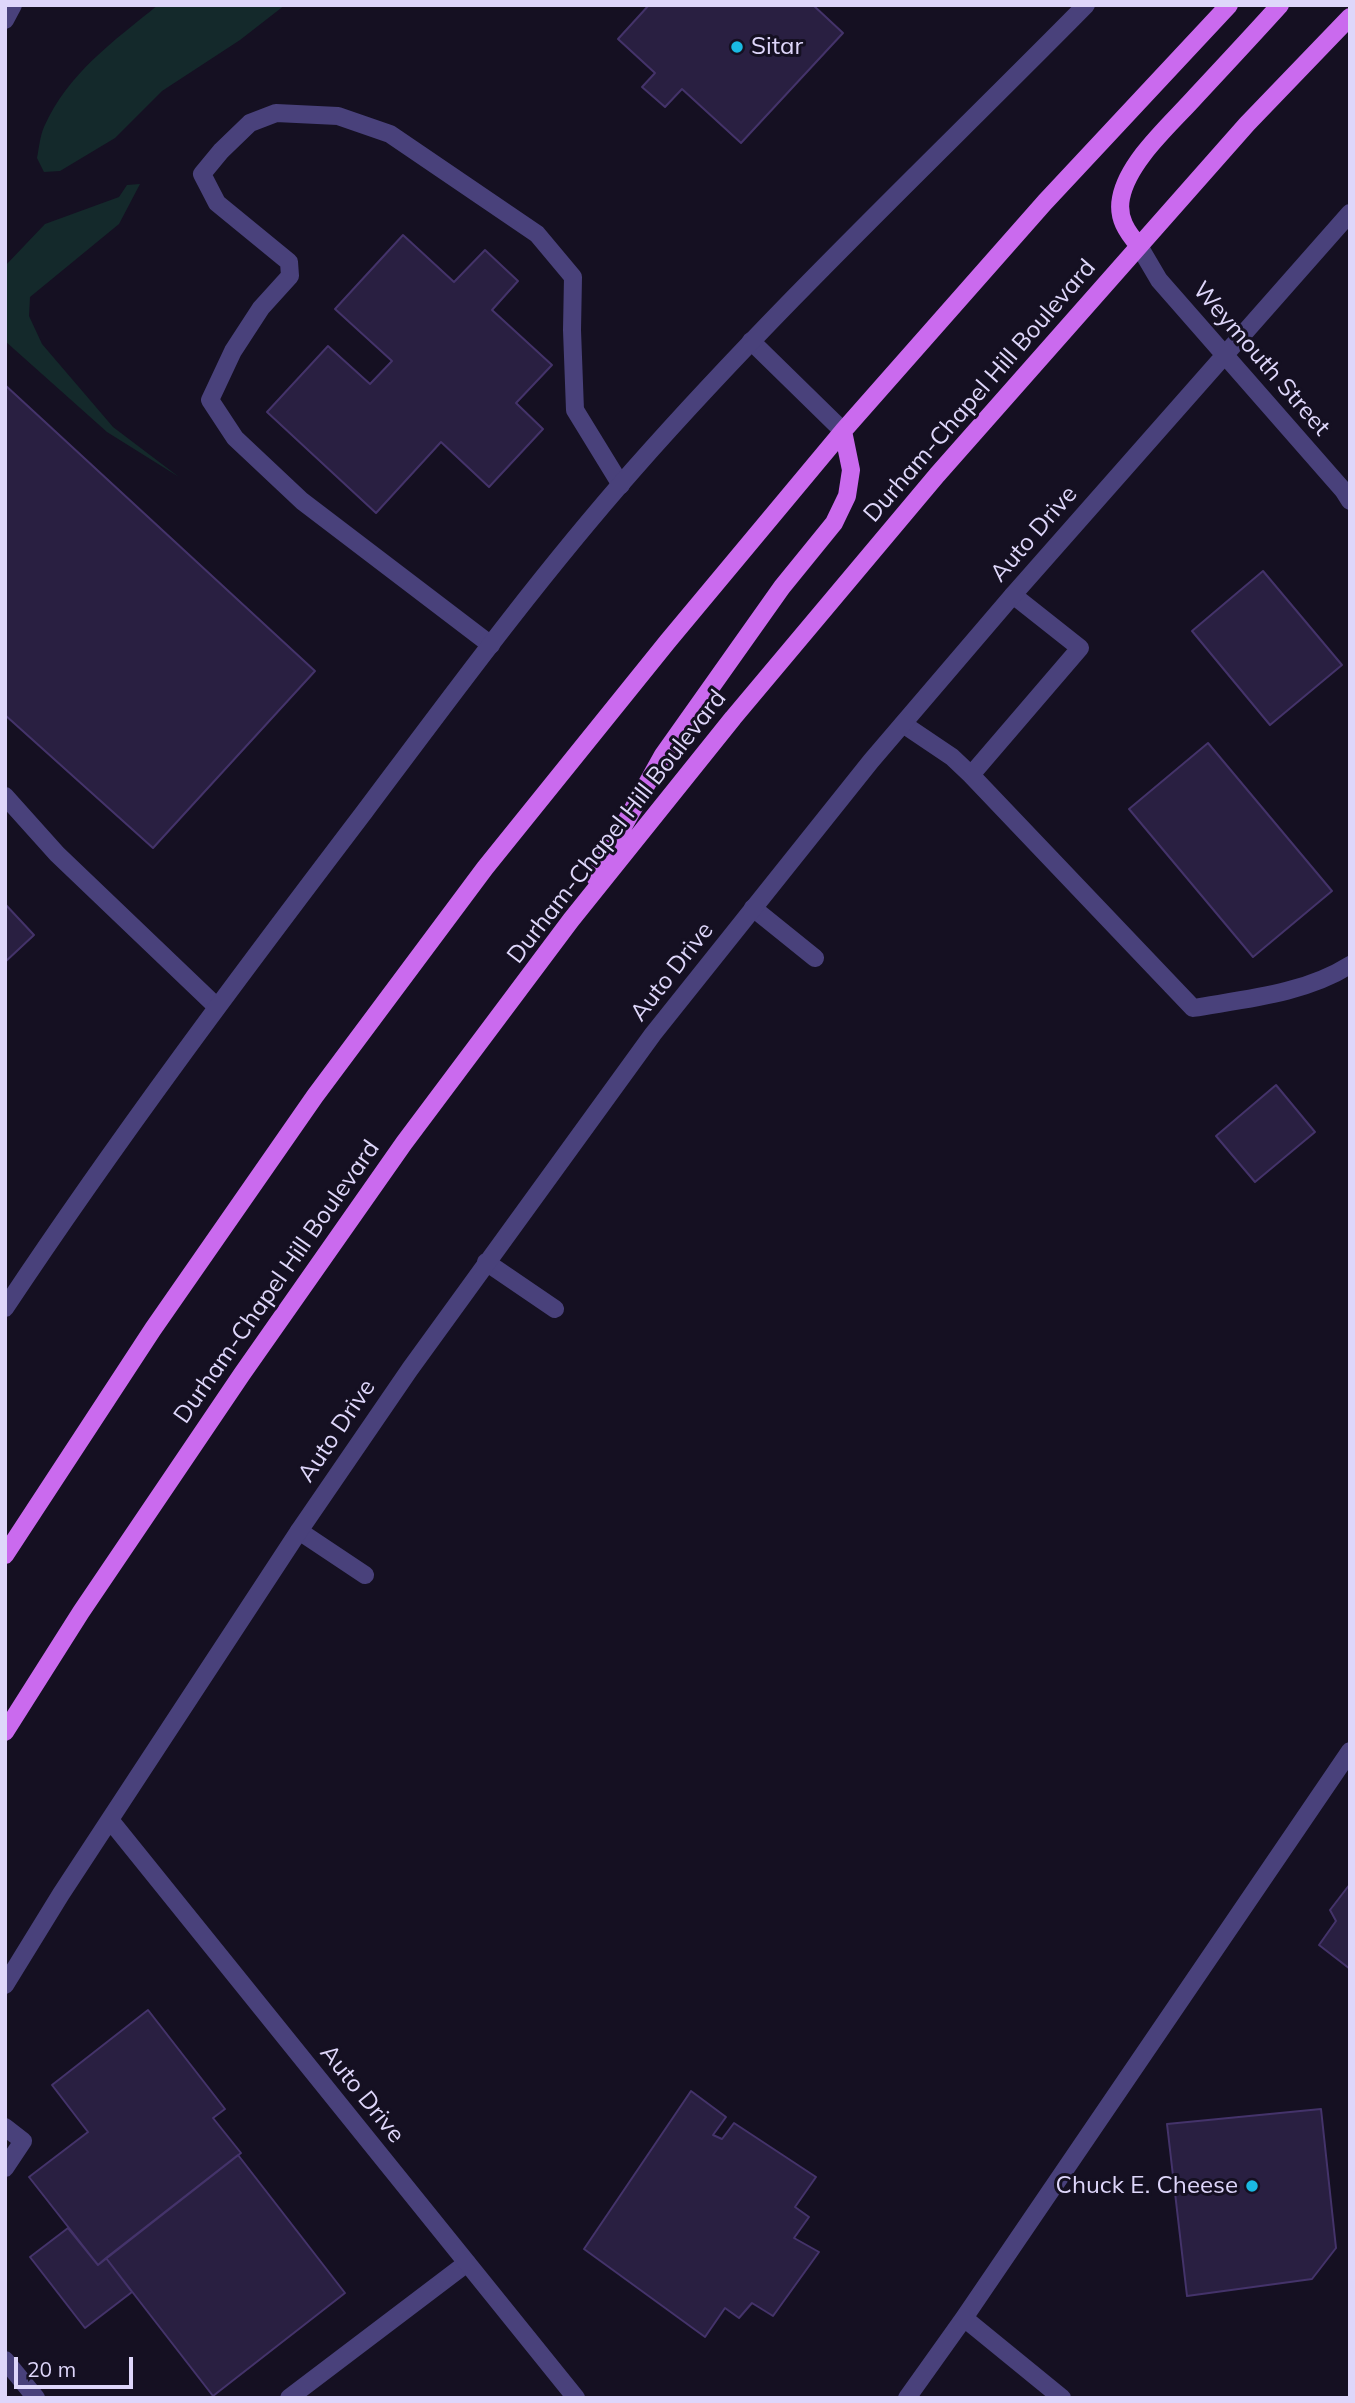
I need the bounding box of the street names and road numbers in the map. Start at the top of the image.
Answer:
street label: Durham-Chapel Hill Boulevard [858,254,1102,528]
street label: Weymouth Street [1186,276,1336,442]
street label: Auto Drive [985,480,1083,588]
street label: Durham-Chapel Hill Boulevard [501,685,733,969]
street label: Auto Drive [624,917,720,1027]
street label: Durham-Chapel Hill Boulevard [168,1135,386,1429]
street label: Auto Drive [292,1374,382,1488]
street label: Auto Drive [314,2039,410,2149]

